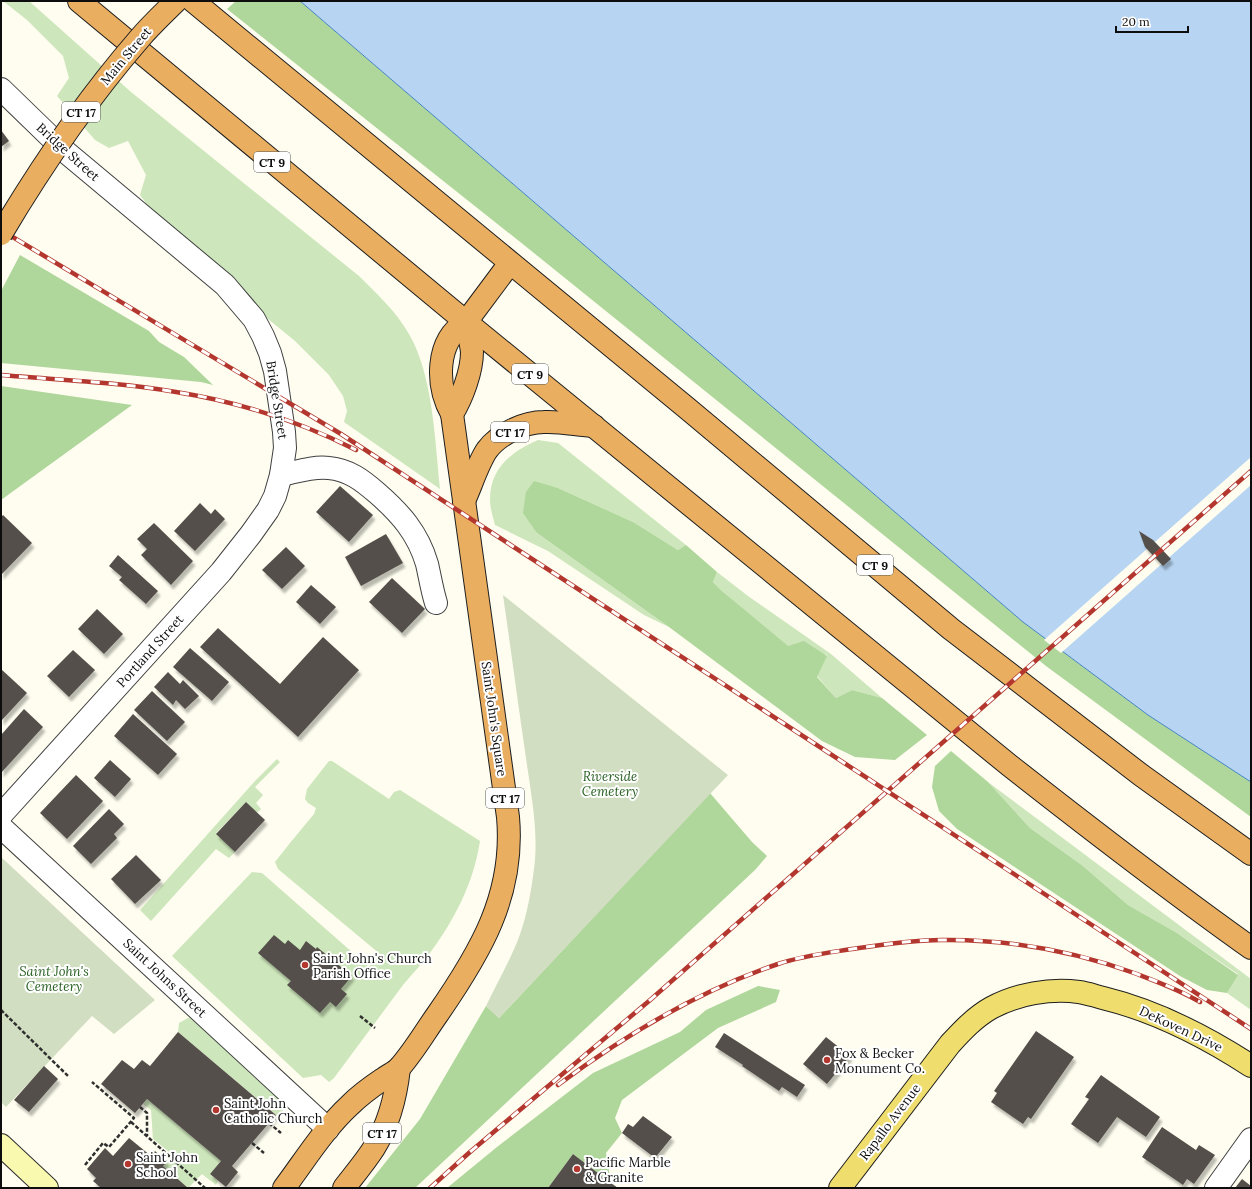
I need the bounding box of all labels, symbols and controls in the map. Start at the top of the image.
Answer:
scale bar [1116,8,1188,34]
text: 20 m [1122,14,1150,29]
street label: Main Street [97,24,155,88]
road number: CT 17 [62,102,100,122]
street label: Bridge Street [33,119,103,185]
road number: CT 9 [254,152,290,172]
street label: Bridge Street [262,359,292,441]
road number: CT 9 [512,364,548,384]
road number: CT 17 [491,422,529,442]
road number: CT 9 [857,555,893,575]
street label: Portland Street [113,611,187,691]
street label: Saint John's Square [478,660,510,778]
park label: Riverside Cemetery [582,768,639,800]
road number: CT 17 [486,788,524,808]
street label: Saint Johns Street [120,935,210,1021]
place label: Saint John's Church Parish Office [313,950,432,982]
marker: Saint John's Church Parish Office [300,960,310,970]
park label: Saint John's Cemetery [19,963,89,995]
street label: DeKoven Drive [1137,1002,1225,1056]
place label: Fox & Becker Monument Co. [835,1045,925,1077]
marker: Fox & Becker Monument Co. [822,1055,832,1065]
street label: Rapallo Avenue [856,1080,924,1164]
place label: Saint John Catholic Church [224,1095,323,1127]
marker: Saint John Catholic Church [211,1105,221,1115]
road number: CT 17 [363,1123,401,1143]
place label: Saint John School [136,1149,198,1181]
place label: Pacific Marble & Granite [585,1154,671,1186]
marker: Saint John School [123,1159,133,1169]
marker: Pacific Marble & Granite [572,1164,582,1174]

